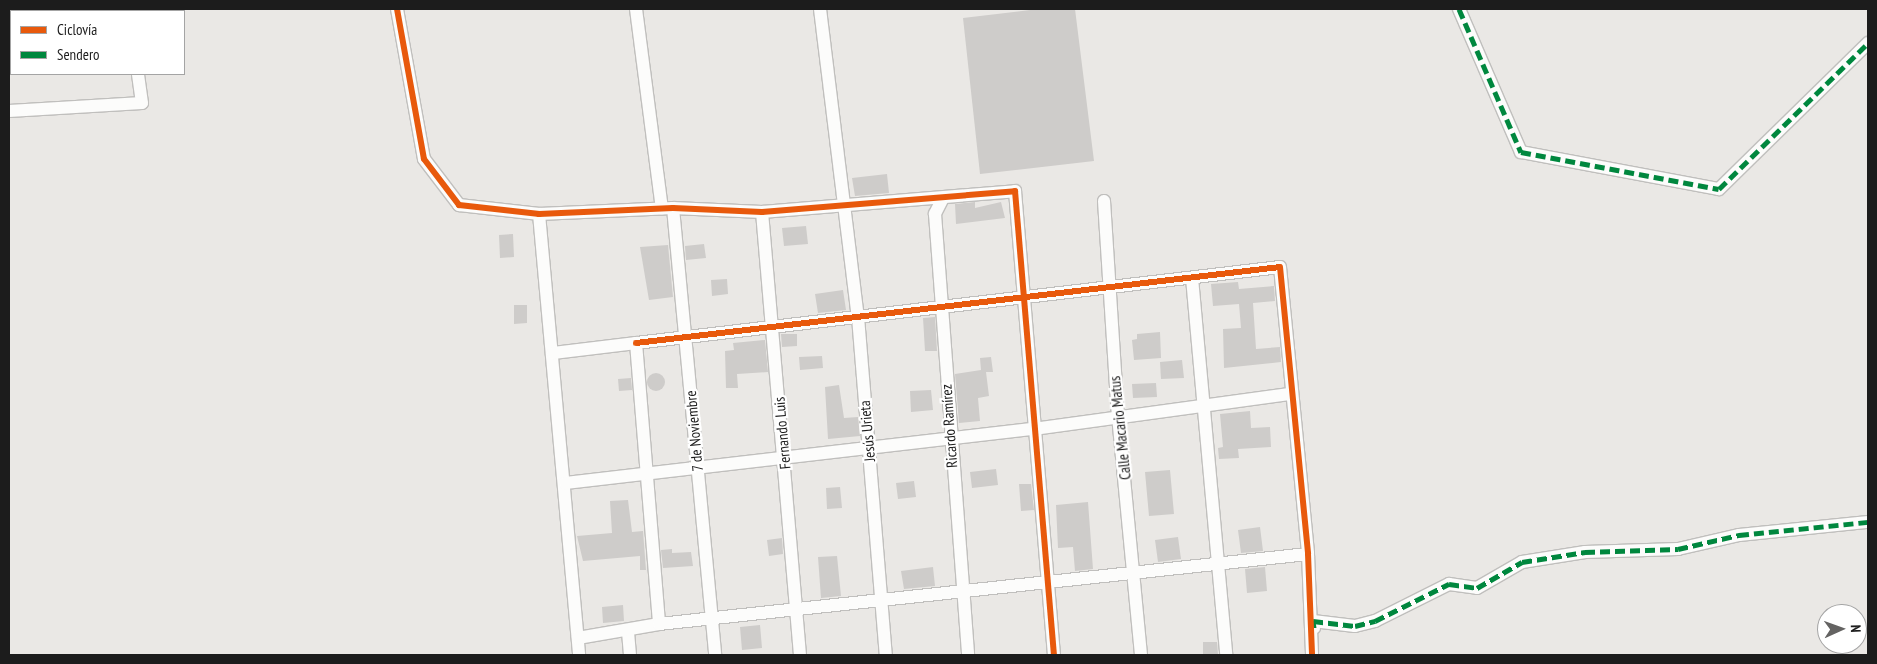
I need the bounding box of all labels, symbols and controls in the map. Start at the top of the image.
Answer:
legend [10,10,185,75]
text: Ciclovía [57,20,97,39]
text: Sendero [57,45,99,64]
street label: Calle Macario Matus [1106,375,1134,481]
street label: Ricardo Ramírez [937,384,961,468]
street label: 7 de Noviembre [681,389,707,473]
street label: Fernando Luis [770,396,794,470]
street label: Jesús Urieta [855,400,879,462]
north arrow [1817,604,1867,654]
text: N [1847,624,1865,633]

